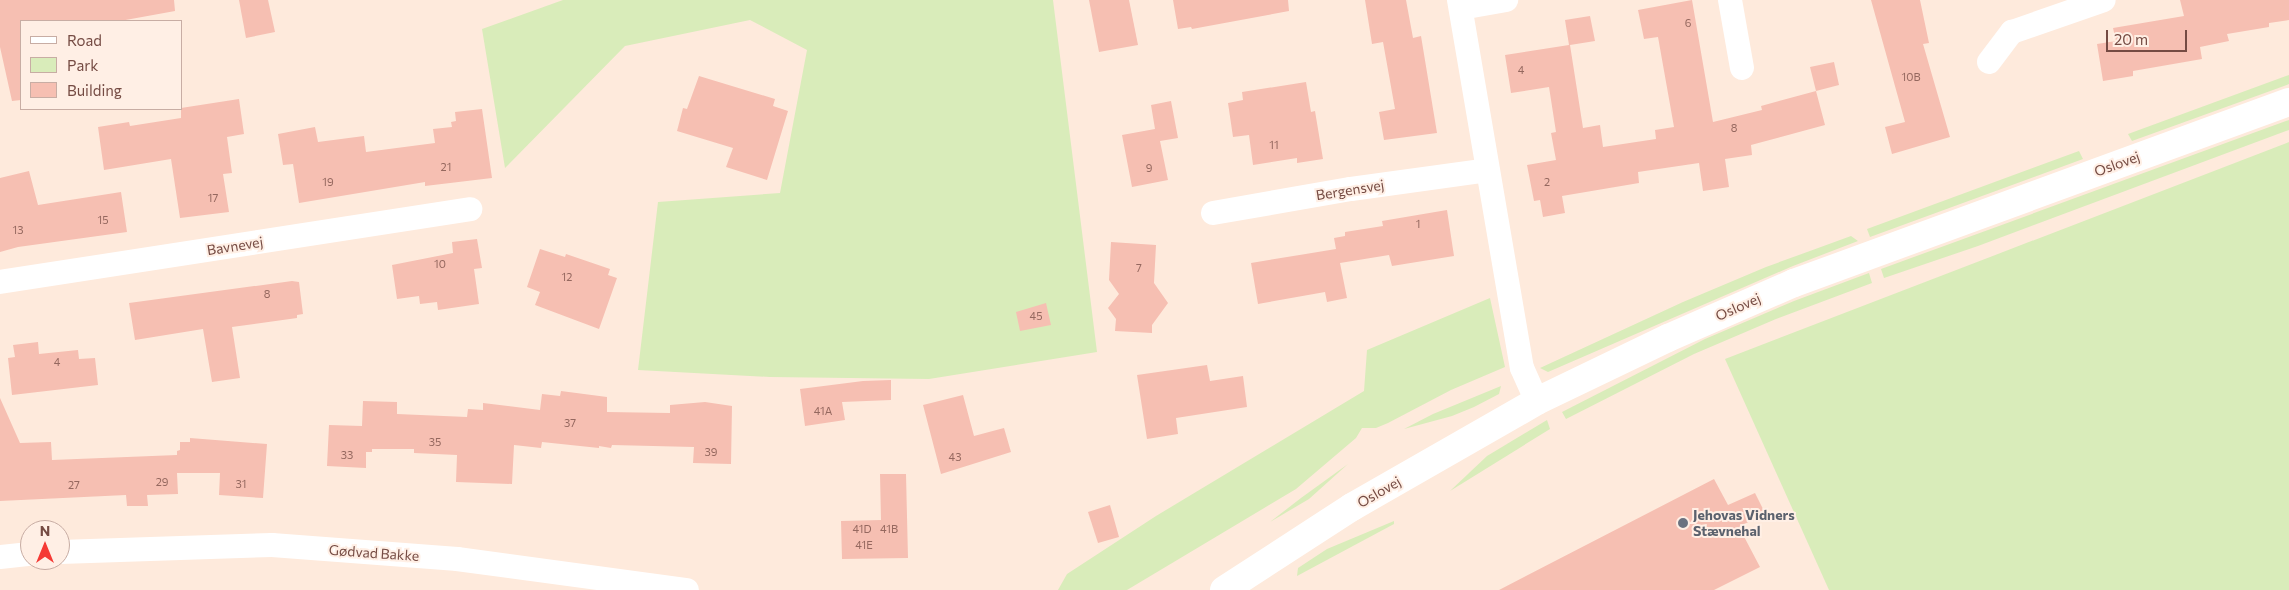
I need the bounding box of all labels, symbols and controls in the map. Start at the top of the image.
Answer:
house number: 6 [1685,16,1691,30]
legend [20,20,182,110]
scale bar [2109,20,2190,52]
text: 20 m [2114,30,2148,48]
text: Road [67,31,102,49]
text: Park [67,56,98,74]
house number: 4 [1518,63,1524,77]
house number: 10B [1902,70,1920,84]
text: Building [67,81,122,99]
house number: 8 [1731,121,1737,135]
house number: 11 [1269,138,1279,152]
street label: Oslovej [2092,148,2142,180]
house number: 21 [441,160,451,174]
house number: 9 [1146,161,1152,175]
house number: 19 [322,175,334,189]
house number: 2 [1544,175,1550,189]
street label: Bergensvej [1315,176,1385,204]
house number: 17 [208,191,218,205]
house number: 15 [97,213,109,227]
house number: 1 [1416,217,1420,231]
house number: 13 [13,223,23,237]
street label: Bavnevej [206,233,264,259]
house number: 10 [434,257,446,271]
house number: 7 [1136,261,1142,275]
house number: 12 [562,270,572,284]
house number: 8 [264,287,270,301]
street label: Oslovej [1713,290,1763,324]
house number: 45 [1030,309,1042,323]
house number: 4 [54,355,60,369]
house number: 41A [814,404,832,418]
house number: 37 [564,416,576,430]
house number: 35 [429,435,441,449]
house number: 39 [705,445,717,459]
house number: 33 [341,448,353,462]
house number: 43 [949,450,961,464]
street label: Oslovej [1354,473,1404,511]
house number: 29 [156,475,168,489]
house number: 31 [236,477,246,491]
house number: 27 [68,478,80,492]
place label: Jehovas Vidners Stævnehal [1693,507,1795,540]
marker: Jehovas Vidners Stævnehal [1677,517,1689,529]
north arrow [20,520,70,570]
text: N [40,522,50,539]
house number: 41D [852,522,872,536]
house number: 41B [880,522,898,536]
house number: 41E [855,538,873,552]
street label: Gødvad Bakke [328,541,420,565]

